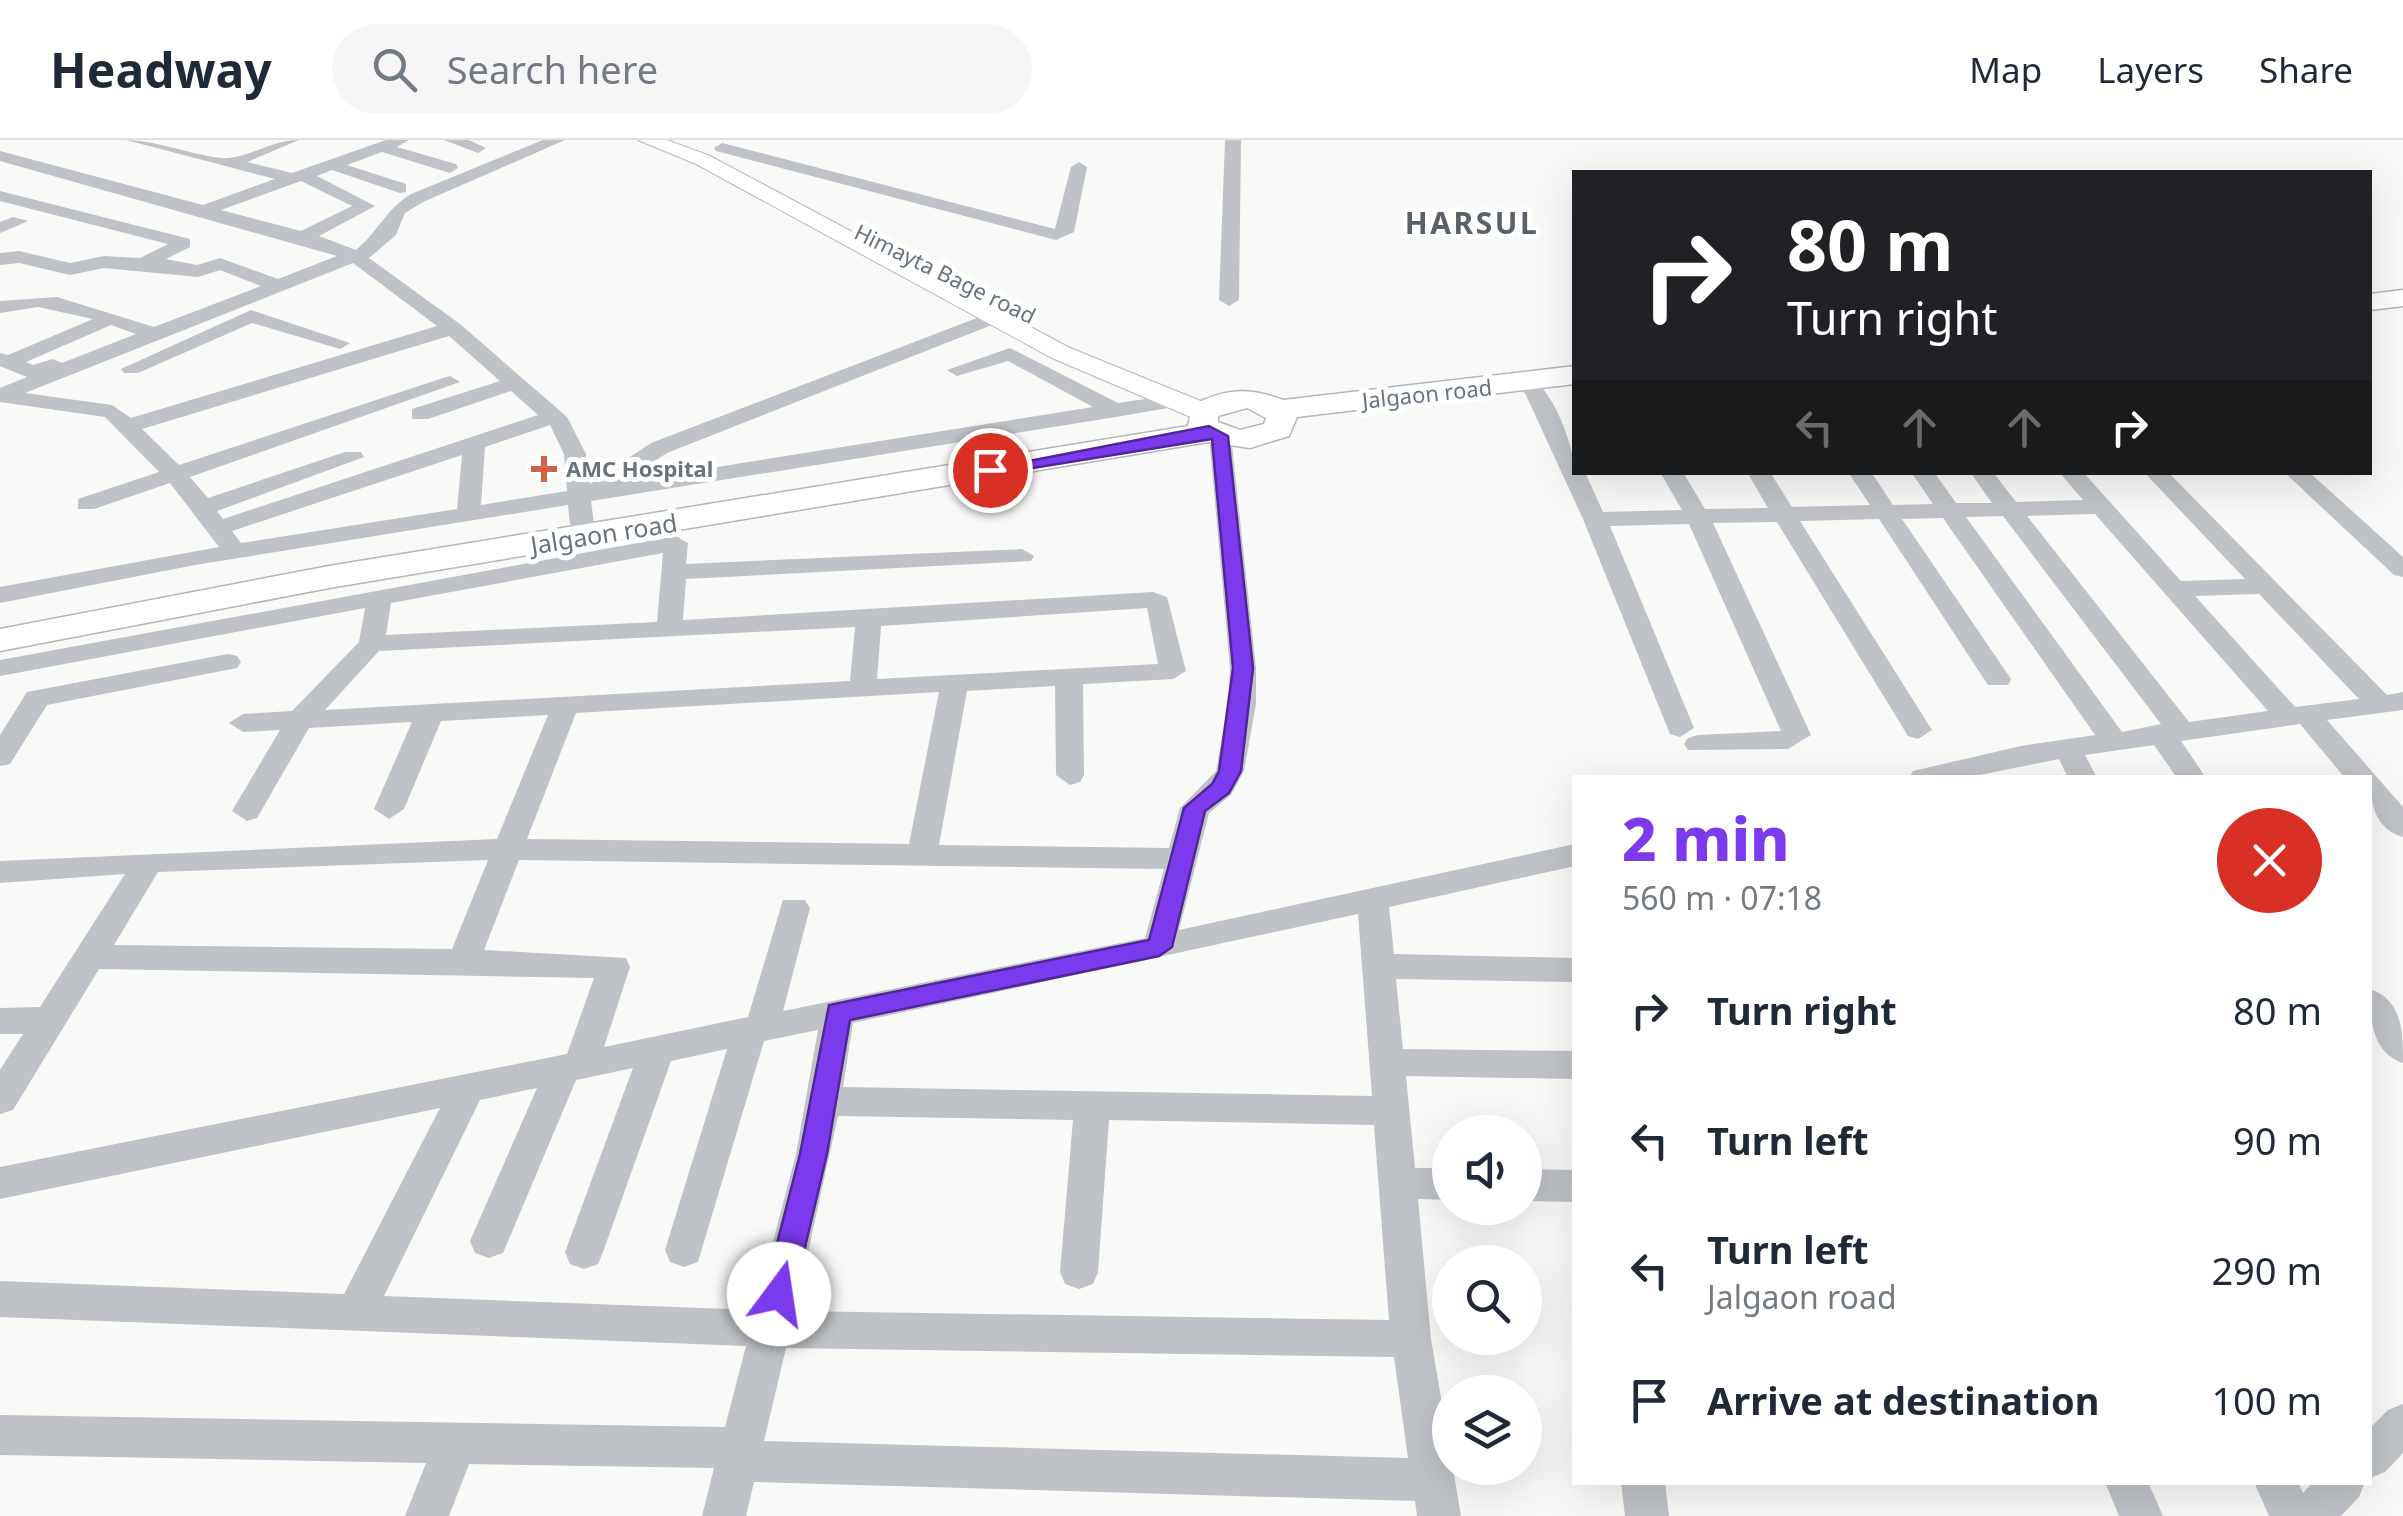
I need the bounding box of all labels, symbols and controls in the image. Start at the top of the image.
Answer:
search box [332,24,1032,114]
text: Headway [50,37,272,102]
icon: search [367,42,422,97]
text: Search here [447,43,658,95]
text: Map [1969,46,2042,93]
text: Layers [2097,46,2204,93]
text: Share [2259,46,2353,93]
text: 80 m [1787,196,1954,292]
district label: HARSUL [1405,202,1539,243]
icon: right [1622,210,1752,340]
street label: Himayta Bage road [850,216,1041,330]
text: Turn right [1787,287,1998,348]
street label: Jalgaon road [1359,371,1493,415]
icon: left [1787,400,1842,455]
icon: ahead [1892,400,1947,455]
icon: ahead [1997,400,2052,455]
icon: right [2102,400,2157,455]
pin [948,428,1033,513]
icon: arrive [963,443,1018,498]
place label: AMC Hospital [566,453,713,483]
marker: AMC Hospital [531,456,557,482]
street label: Jalgaon road [526,505,680,562]
text: 2 min [1622,797,1790,879]
button: close [2217,808,2322,913]
text: 560 m · 07:18 [1622,876,1822,919]
icon: right [1622,983,1677,1038]
text: Turn right [1707,984,1897,1036]
text: 80 m [2233,984,2322,1036]
icon: left [1622,1113,1677,1168]
text: Turn left [1707,1114,1869,1166]
text: 90 m [2233,1114,2322,1166]
map controls [1432,1115,1542,1485]
button: sound [1432,1115,1542,1225]
text: Turn left [1707,1223,1869,1275]
position arrow [727,1242,831,1346]
icon: left [1622,1243,1677,1298]
text: 290 m [2211,1244,2322,1296]
button: search [1432,1245,1542,1355]
text: Jalgaon road [1707,1275,1897,1318]
icon: arrive [1622,1373,1677,1428]
text: Arrive at destination [1707,1374,2099,1426]
text: 100 m [2211,1374,2322,1426]
button: layers [1432,1375,1542,1485]

